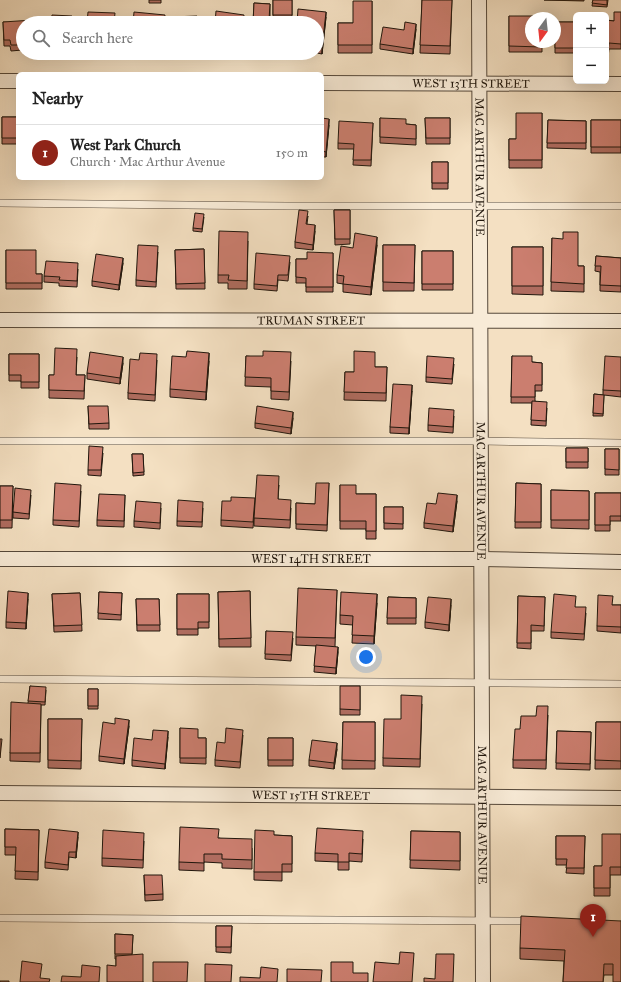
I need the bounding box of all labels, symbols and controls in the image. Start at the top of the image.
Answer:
north arrow [525,12,561,48]
map controls [573,12,609,84]
button: + [573,12,609,48]
search box [16,16,324,60]
icon: search [30,27,52,49]
text: Search here [62,29,133,47]
button: − [573,48,609,84]
street label: WEST 13TH STREET [412,76,530,91]
text: Nearby [32,88,83,109]
street label: MAC ARTHUR AVENUE [472,98,487,237]
text: West Park Church [70,136,181,154]
text: 1 [42,145,48,161]
text: 150 m [276,145,308,161]
text: Church · Mac Arthur Avenue [70,154,225,170]
street label: TRUMAN STREET [257,313,365,328]
street label: MAC ARTHUR AVENUE [474,422,488,561]
street label: WEST 14TH STREET [251,552,371,566]
your location [356,647,376,667]
street label: MAC ARTHUR AVENUE [475,746,490,885]
street label: WEST 15TH STREET [252,788,370,803]
pin: 1 [580,904,606,937]

